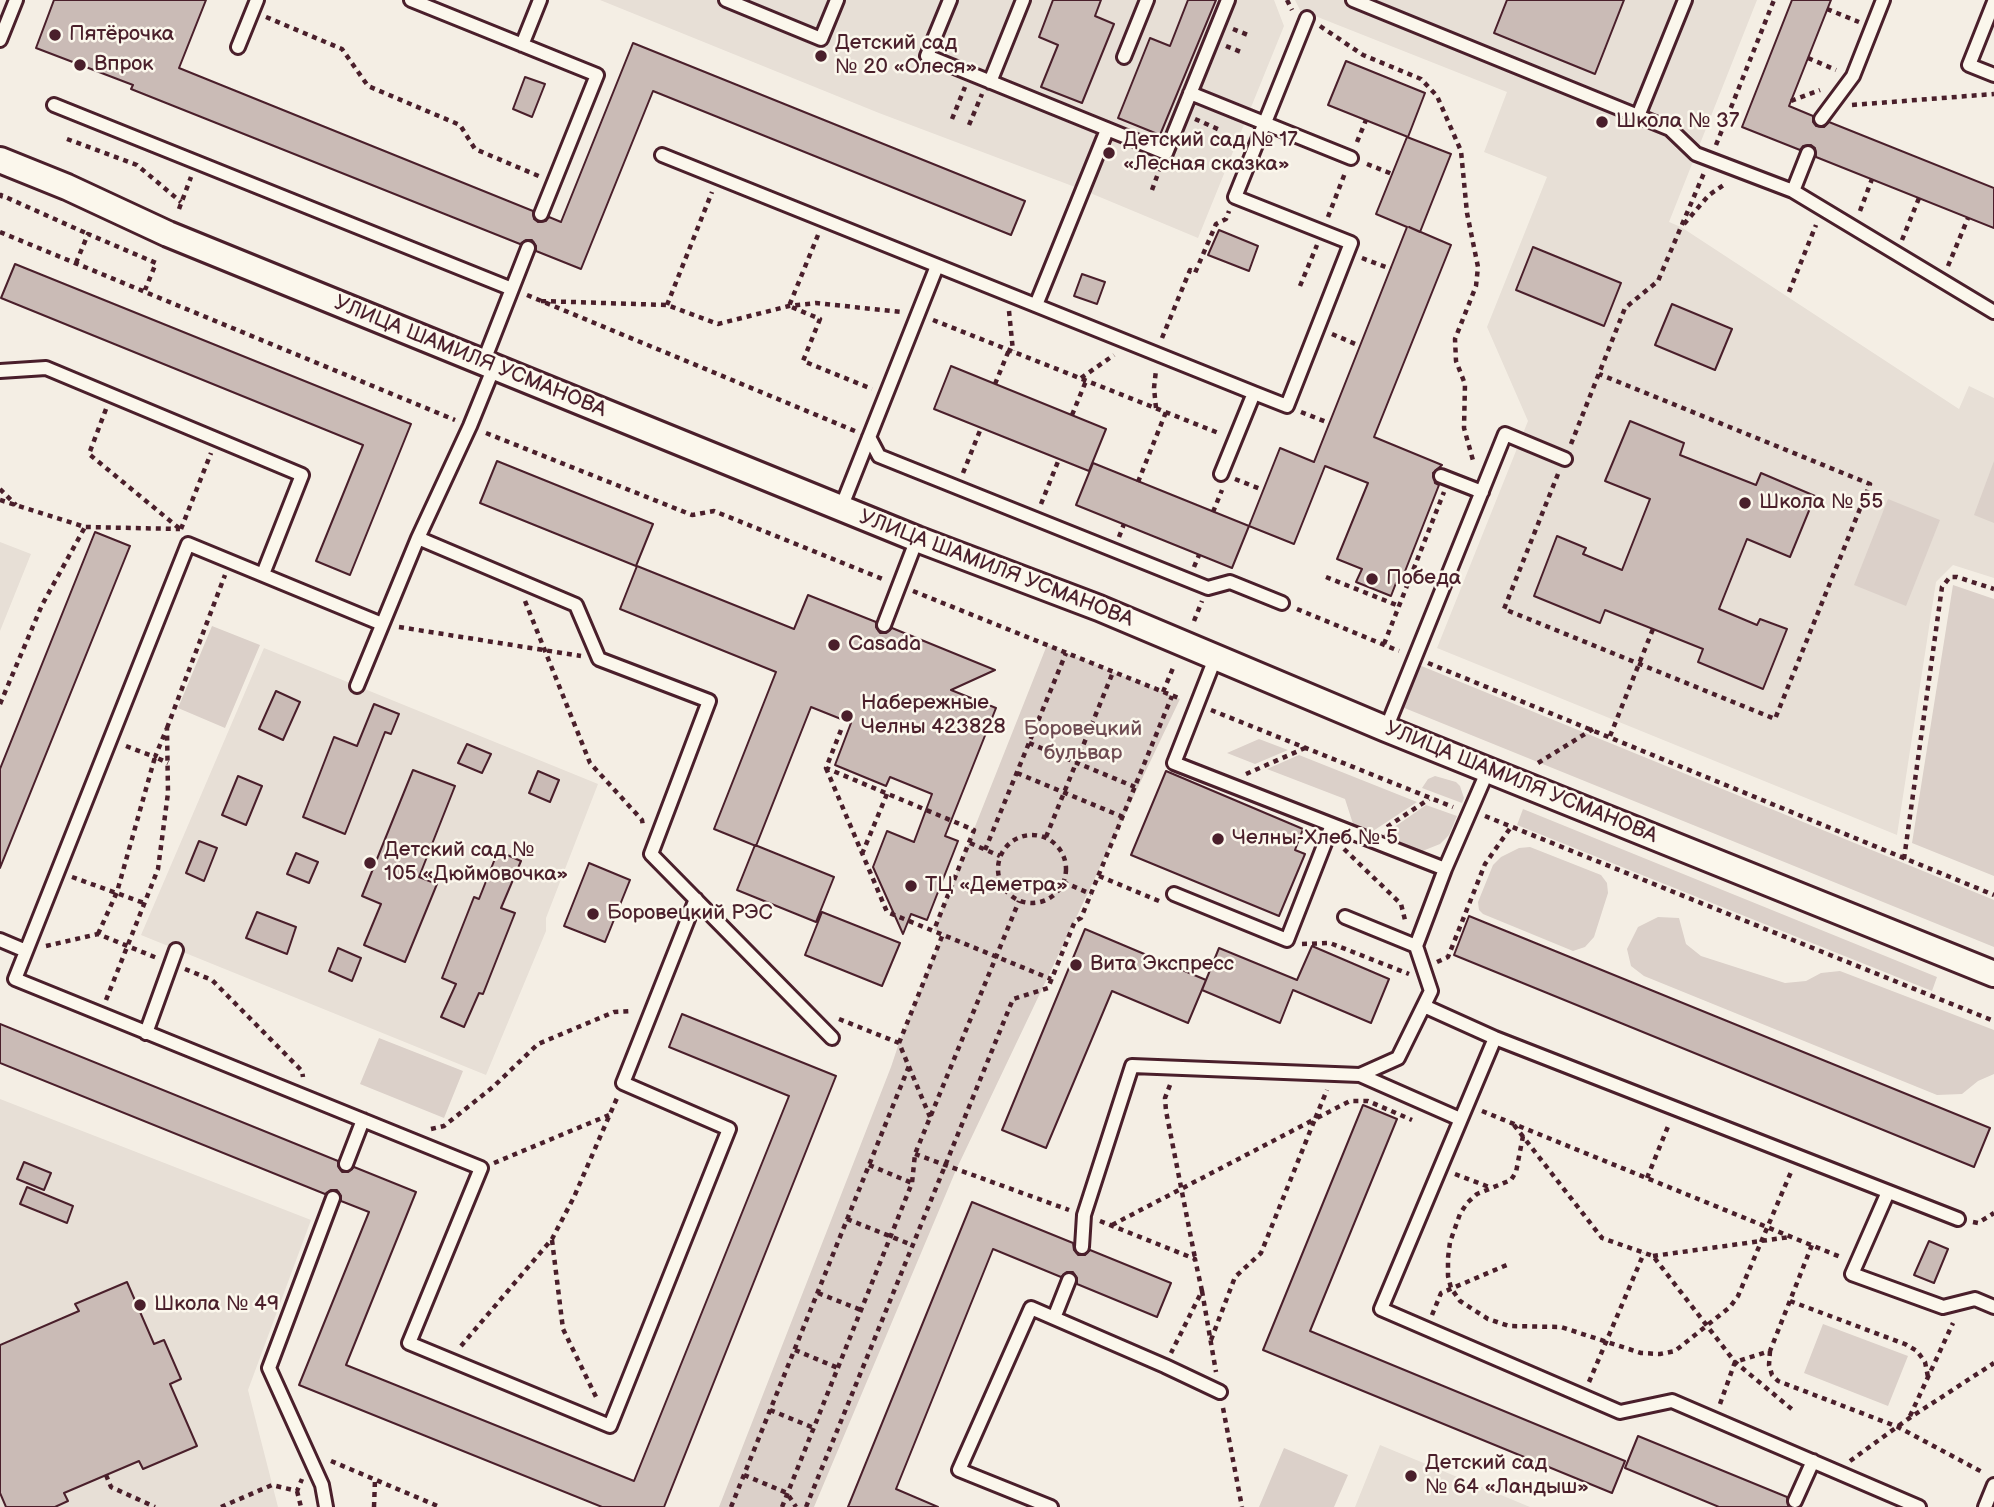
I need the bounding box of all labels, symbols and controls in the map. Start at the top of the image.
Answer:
place label: Пятёрочка [69,22,174,48]
marker: Пятёрочка [47,27,63,43]
place label: Детский сад № 20 «Олеся» [835,31,977,81]
marker: Детский сад № 20 «Олеся» [813,48,829,64]
place label: Впрок [94,52,153,78]
marker: Впрок [72,57,88,73]
place label: Школа № 37 [1616,109,1739,135]
marker: Школа № 37 [1594,114,1610,130]
place label: Детский сад № 17 «Лесная сказка» [1123,128,1298,178]
marker: Детский сад № 17 «Лесная сказка» [1101,145,1117,161]
street label: УЛИЦА ШАМИЛЯ УСМАНОВА [330,291,610,423]
place label: Школа № 55 [1759,490,1883,516]
marker: Школа № 55 [1737,495,1753,511]
street label: УЛИЦА ШАМИЛЯ УСМАНОВА [855,505,1137,633]
place label: Победа [1386,566,1461,592]
marker: Победа [1364,571,1380,587]
place label: Casada [848,632,921,658]
marker: Casada [826,637,842,653]
place label: Набережные Челны 423828 [861,691,1006,741]
marker: Набережные Челны 423828 [839,708,855,724]
park label: Боровецкий бульвар [1024,717,1142,767]
street label: УЛИЦА ШАМИЛЯ УСМАНОВА [1381,717,1661,849]
place label: Челны-Хлеб № 5 [1232,826,1398,852]
marker: Челны-Хлеб № 5 [1210,831,1226,847]
place label: Детский сад № 105 «Дюймовочка» [384,838,568,888]
marker: Детский сад № 105 «Дюймовочка» [362,855,378,871]
place label: ТЦ «Деметра» [925,873,1068,899]
marker: ТЦ «Деметра» [903,878,919,894]
place label: Боровецкий РЭС [607,901,773,927]
marker: Боровецкий РЭС [585,906,601,922]
place label: Вита Экспресс [1090,952,1234,978]
marker: Вита Экспресс [1068,957,1084,973]
place label: Школа № 49 [154,1292,279,1318]
marker: Школа № 49 [132,1297,148,1313]
place label: Детский сад № 64 «Ландыш» [1425,1451,1589,1501]
marker: Детский сад № 64 «Ландыш» [1403,1468,1419,1484]

